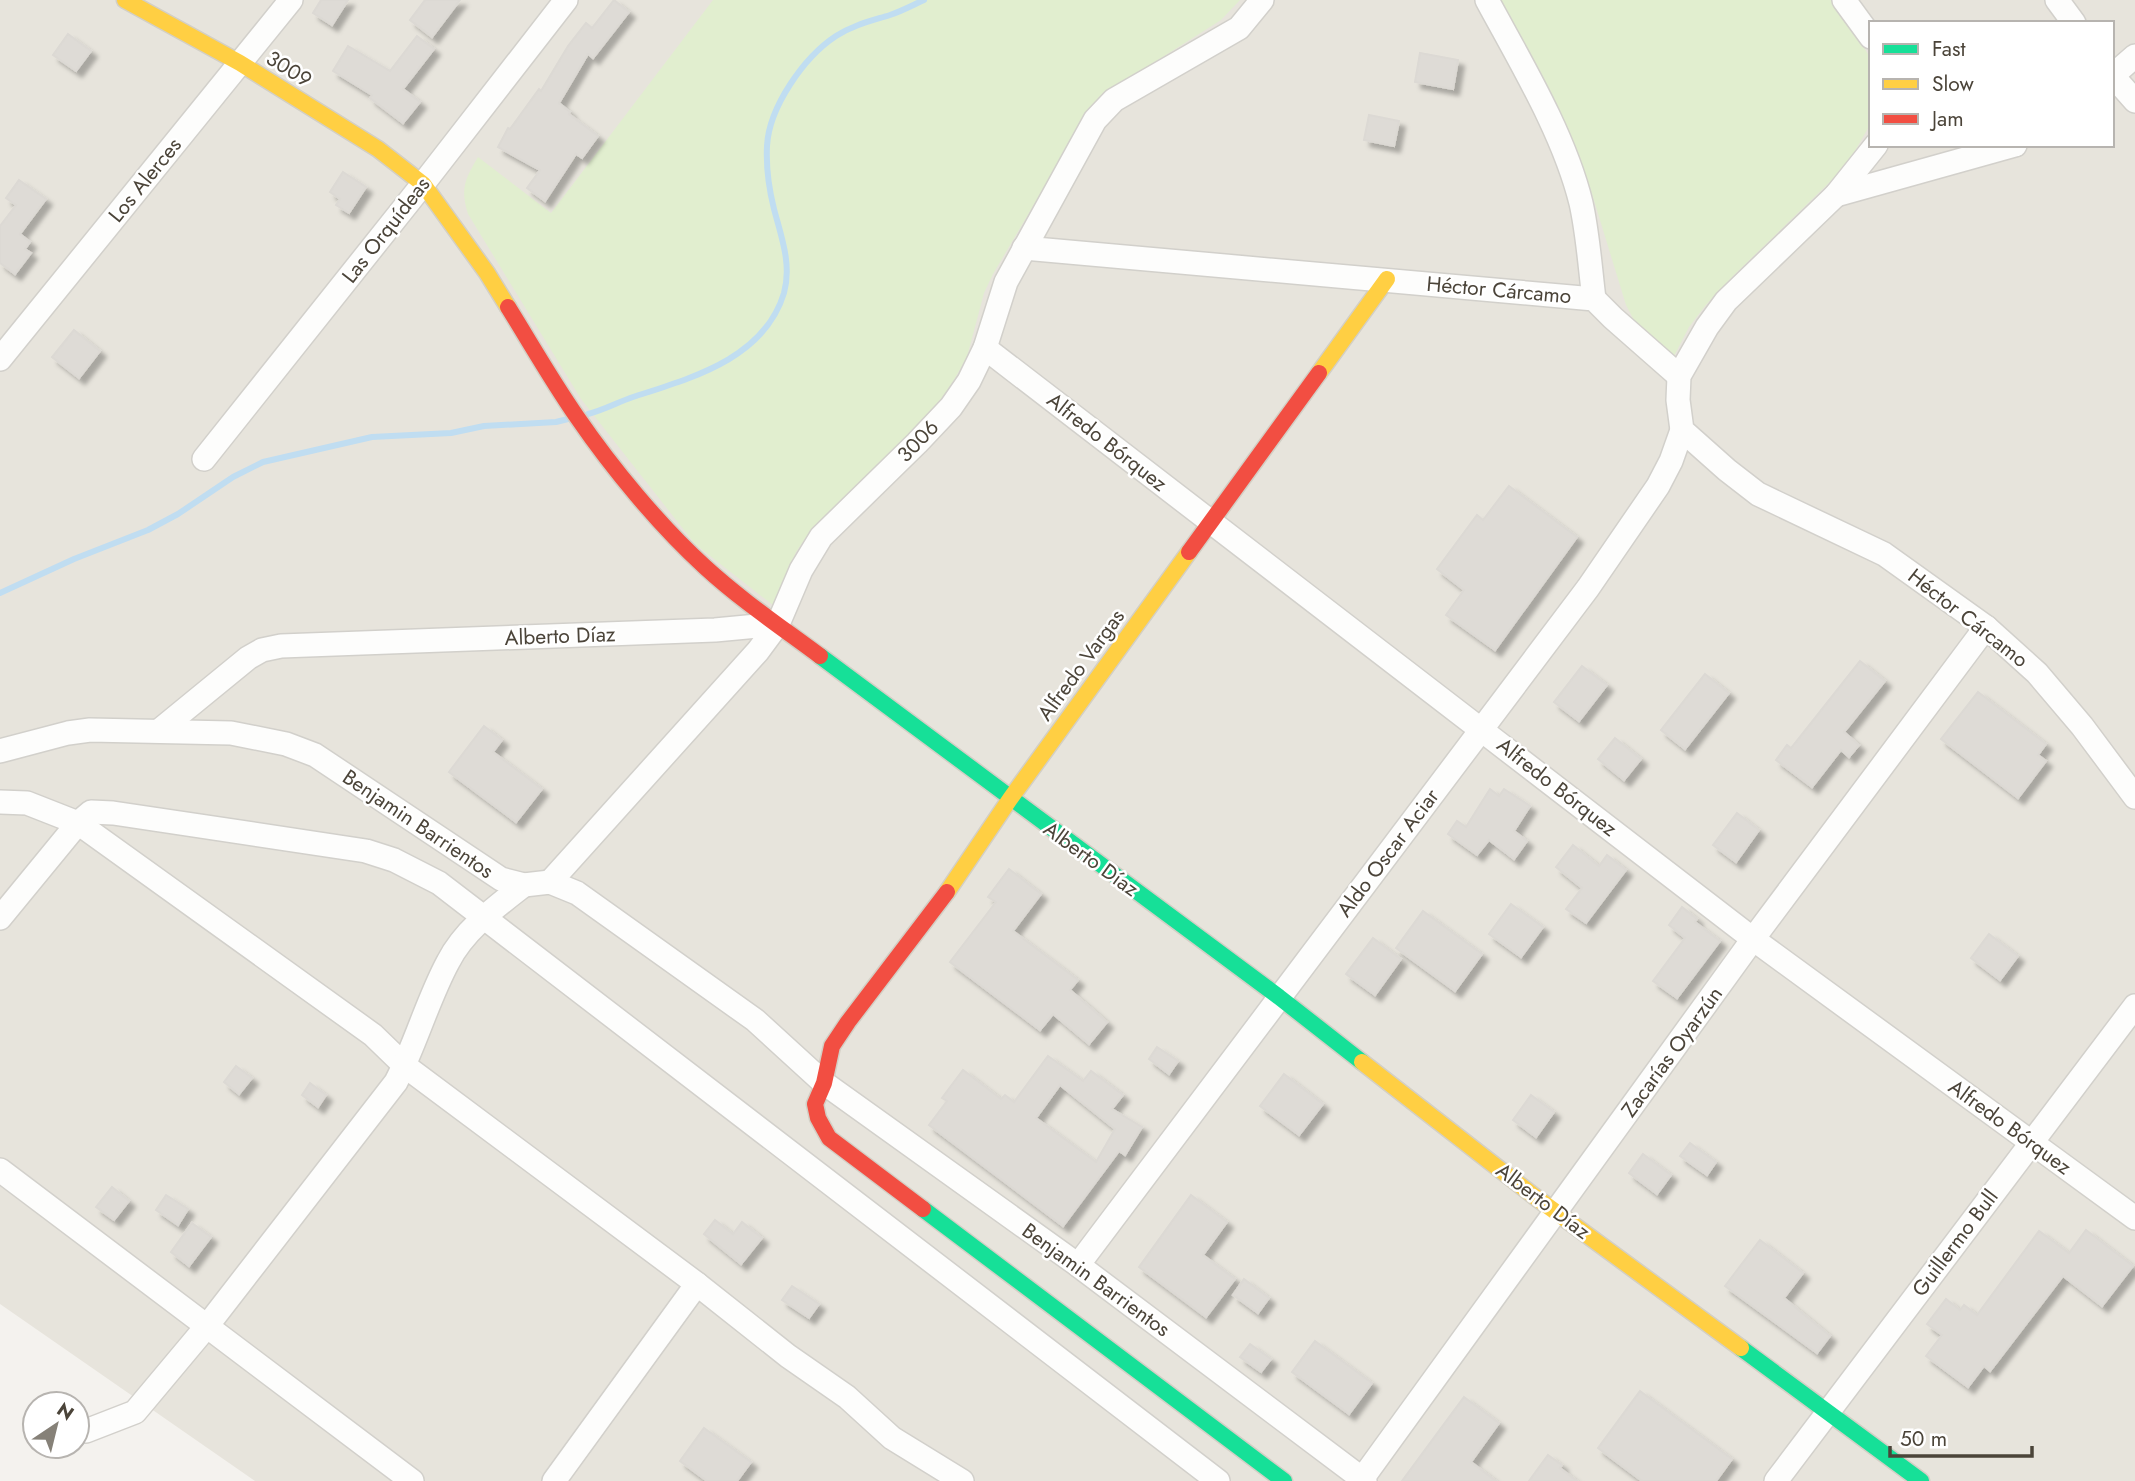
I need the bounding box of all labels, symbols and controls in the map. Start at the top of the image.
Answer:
legend [1869,21,2114,147]
text: Fast [1932,34,1965,64]
street label: 3009 [260,43,318,95]
text: Slow [1932,69,1974,99]
text: Jam [1929,104,1964,134]
street label: Los Alerces [101,131,189,229]
street label: Las Orquídeas [335,170,437,290]
street label: Héctor Cárcamo [1425,269,1573,311]
street label: Alfredo Bórquez [1040,385,1174,499]
street label: 3006 [890,413,946,469]
street label: Héctor Cárcamo [1902,561,2034,675]
street label: Alfredo Vargas [1030,603,1132,727]
street label: Alberto Díaz [504,619,616,653]
street label: Alfredo Bórquez [1490,730,1624,844]
street label: Benjamin Barrientos [336,762,500,886]
street label: Aldo Oscar Aciar [1330,782,1447,923]
street label: Alberto Díaz [1037,814,1145,904]
street label: Zacarías Oyarzún [1614,980,1730,1124]
street label: Alfredo Bórquez [1942,1072,2078,1182]
street label: Alberto Díaz [1490,1156,1597,1247]
street label: Guillermo Bull [1905,1183,2005,1303]
street label: Benjamin Barrientos [1016,1216,1176,1344]
north arrow [21,1390,91,1460]
text: N [52,1396,79,1427]
scale bar [1890,1414,2032,1458]
text: 50 m [1900,1424,1947,1454]

